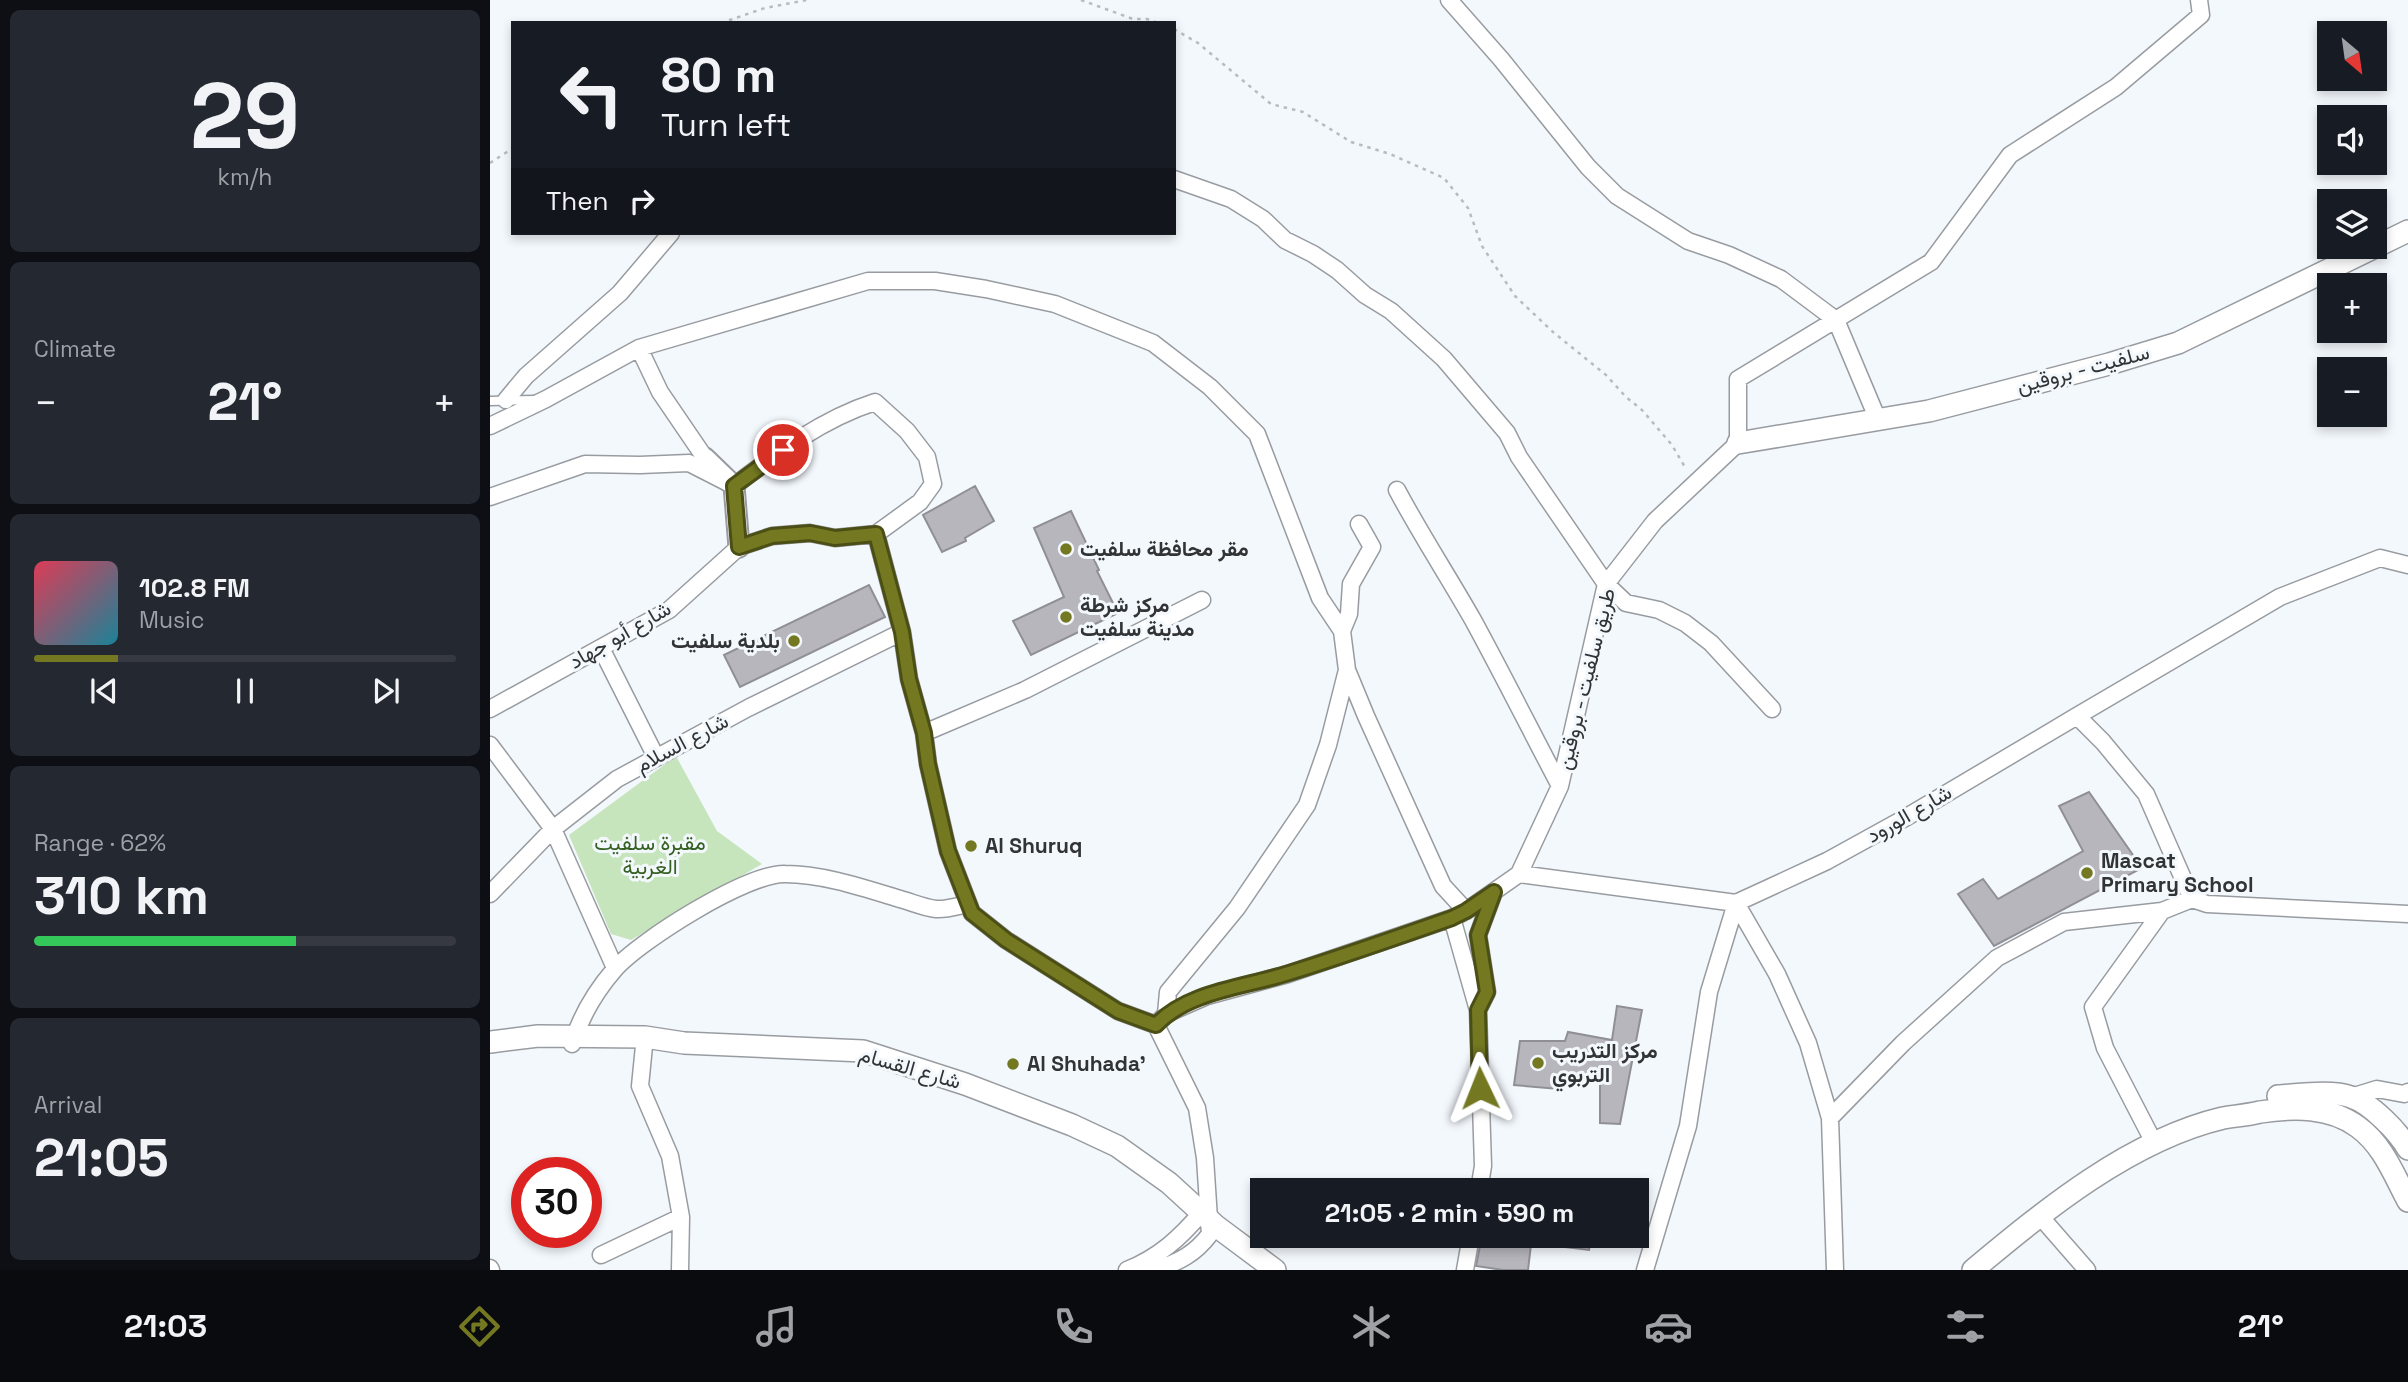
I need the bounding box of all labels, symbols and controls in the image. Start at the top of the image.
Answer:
north arrow [2317,21,2387,91]
map controls [2317,21,2387,427]
text: 80 m [661,44,776,106]
icon: left [546,49,637,140]
text: 29 [190,58,300,175]
text: Turn left [661,105,791,145]
button: sound [2317,105,2387,175]
text: km/h [218,162,272,192]
icon: right [623,182,661,220]
text: Then [546,184,609,218]
button: layers [2317,189,2387,259]
button: + [2317,273,2387,343]
text: Climate [34,334,116,364]
street label: سلفيت - بروقين [2014,338,2152,399]
button: − [2317,357,2387,427]
text: 21° [208,369,282,435]
text: − [34,379,58,427]
text: + [432,379,456,427]
pin [753,420,813,480]
icon: arrive [764,431,802,469]
place label: مقر محافظة سلفيت [1080,535,1249,562]
marker: مقر محافظة سلفيت [1058,541,1074,557]
text: 102.8 FM [139,571,250,605]
street label: طريق سلفيت - بروقين [1550,585,1621,773]
place label: مركز شرطة مدينة سلفيت [1080,591,1194,642]
street label: شارع أبو جهاد [564,594,676,676]
text: Music [139,605,204,635]
marker: مركز شرطة مدينة سلفيت [1058,609,1074,625]
place label: بلدية سلفيت [671,627,780,654]
marker: بلدية سلفيت [786,633,802,649]
icon: previous [85,672,123,710]
icon: pause [226,672,264,710]
icon: next [367,672,405,710]
street label: شارع السلام [631,707,733,779]
street label: شارع الورود [1861,778,1957,850]
text: Range · 62% [34,828,166,858]
park label: مقبرة سلفيت الغربية [594,829,706,880]
place label: Al Shuruq [985,832,1082,859]
marker: Al Shuruq [963,838,979,854]
place label: Mascat Primary School [2101,847,2254,898]
text: 310 km [34,863,209,929]
marker: Mascat Primary School [2079,865,2095,881]
place label: مركز التدريب التربوي [1552,1037,1658,1092]
street label: شارع القسام [856,1040,964,1096]
place label: Al Shuhada' [1027,1050,1146,1077]
position arrow [1443,1051,1517,1125]
marker: مركز التدريب التربوي [1530,1055,1546,1071]
marker: Al Shuhada' [1005,1056,1021,1072]
text: Arrival [34,1090,102,1120]
text: 21:05 [34,1125,169,1191]
speed limit sign: 30 [511,1157,602,1248]
text: 21:05 · 2 min · 590 m [1325,1196,1574,1230]
icon: directions [455,1302,504,1351]
icon: music [752,1302,801,1351]
icon: phone [1049,1302,1098,1351]
icon: climate [1347,1302,1396,1351]
icon: car [1644,1302,1693,1351]
icon: filters [1941,1302,1990,1351]
text: 21:03 [124,1306,207,1346]
text: 21° [2238,1306,2284,1346]

